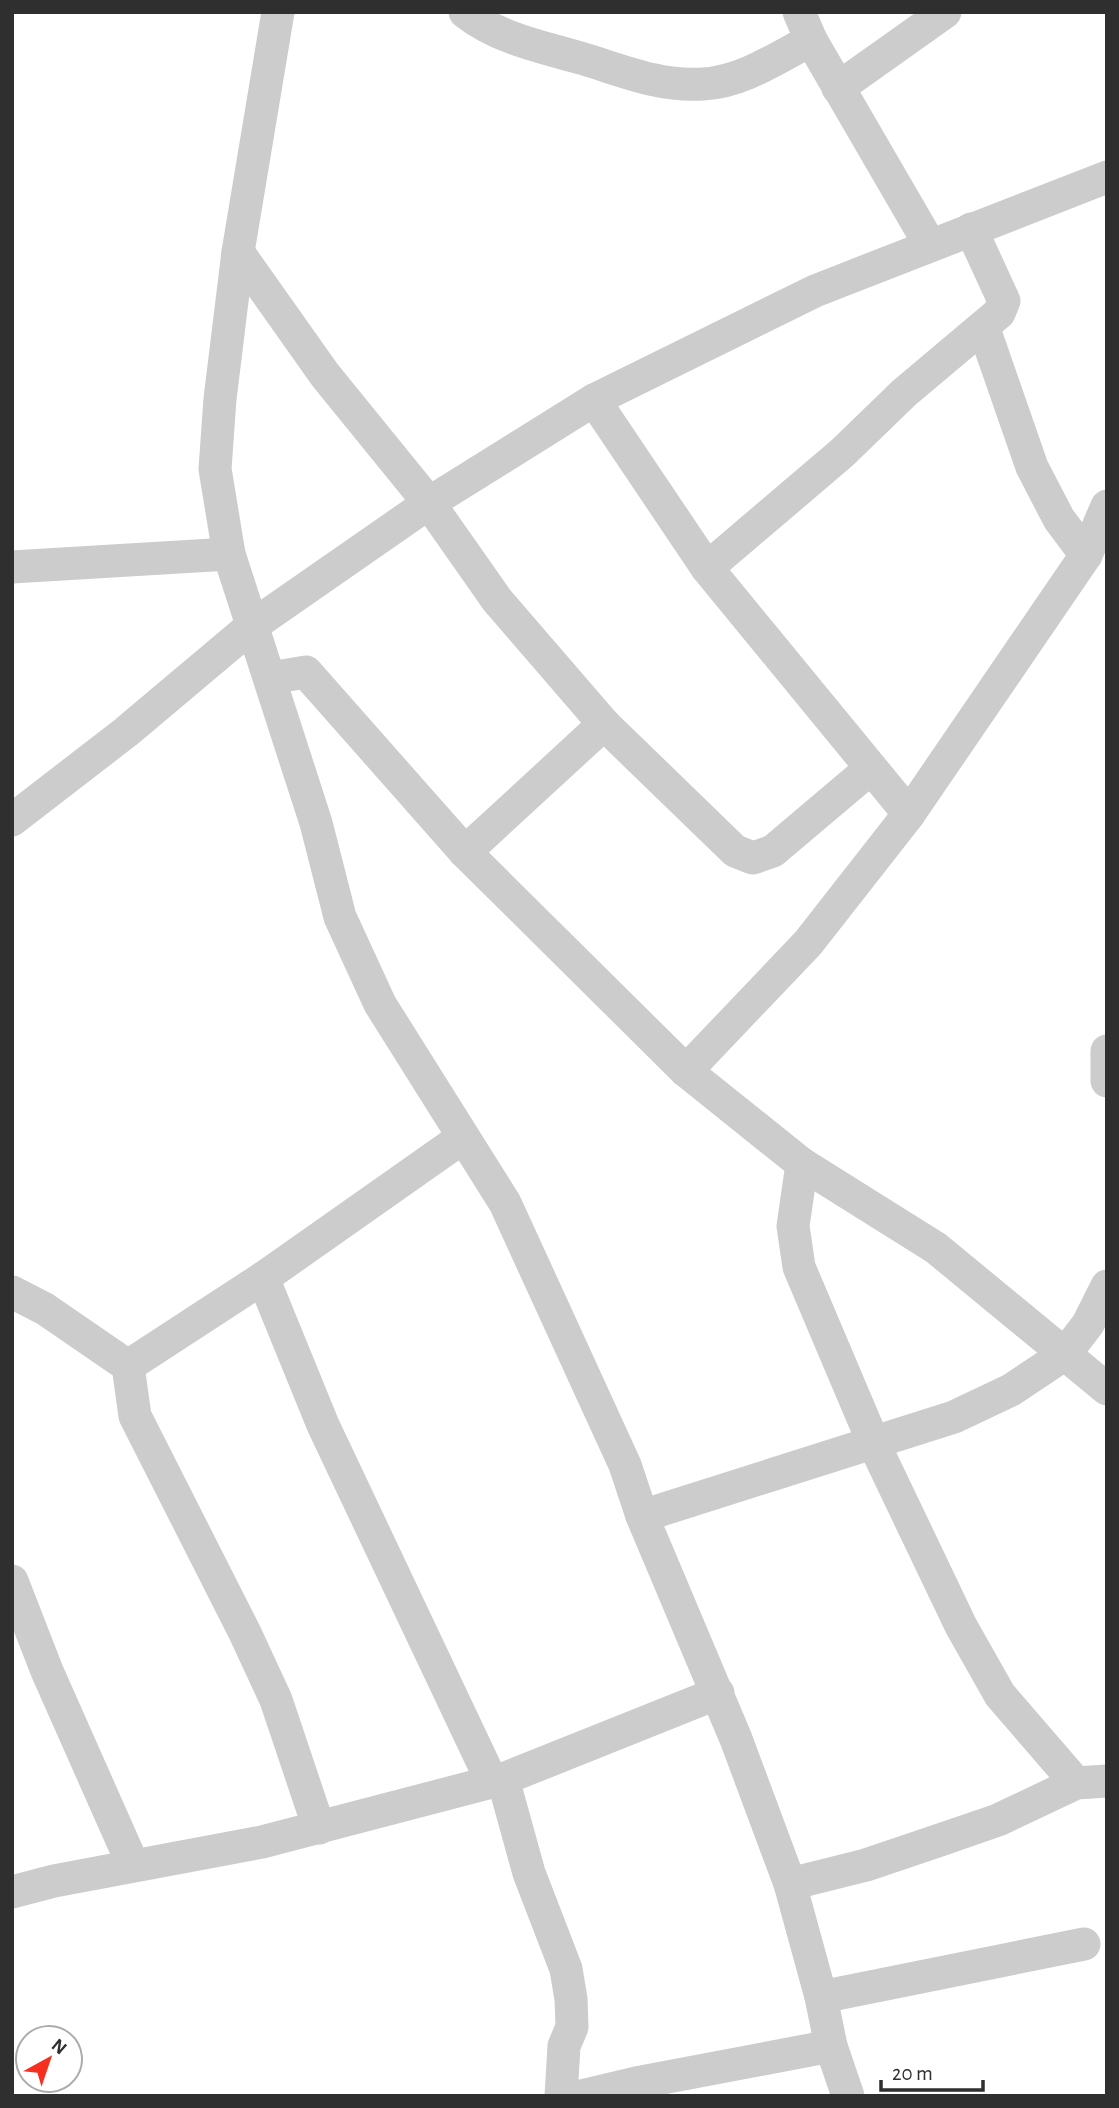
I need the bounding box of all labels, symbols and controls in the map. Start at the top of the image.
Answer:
north arrow [14,2024,84,2094]
text: N [48,2036,70,2059]
scale bar [881,2048,982,2092]
text: 20 m [892,2063,933,2084]

